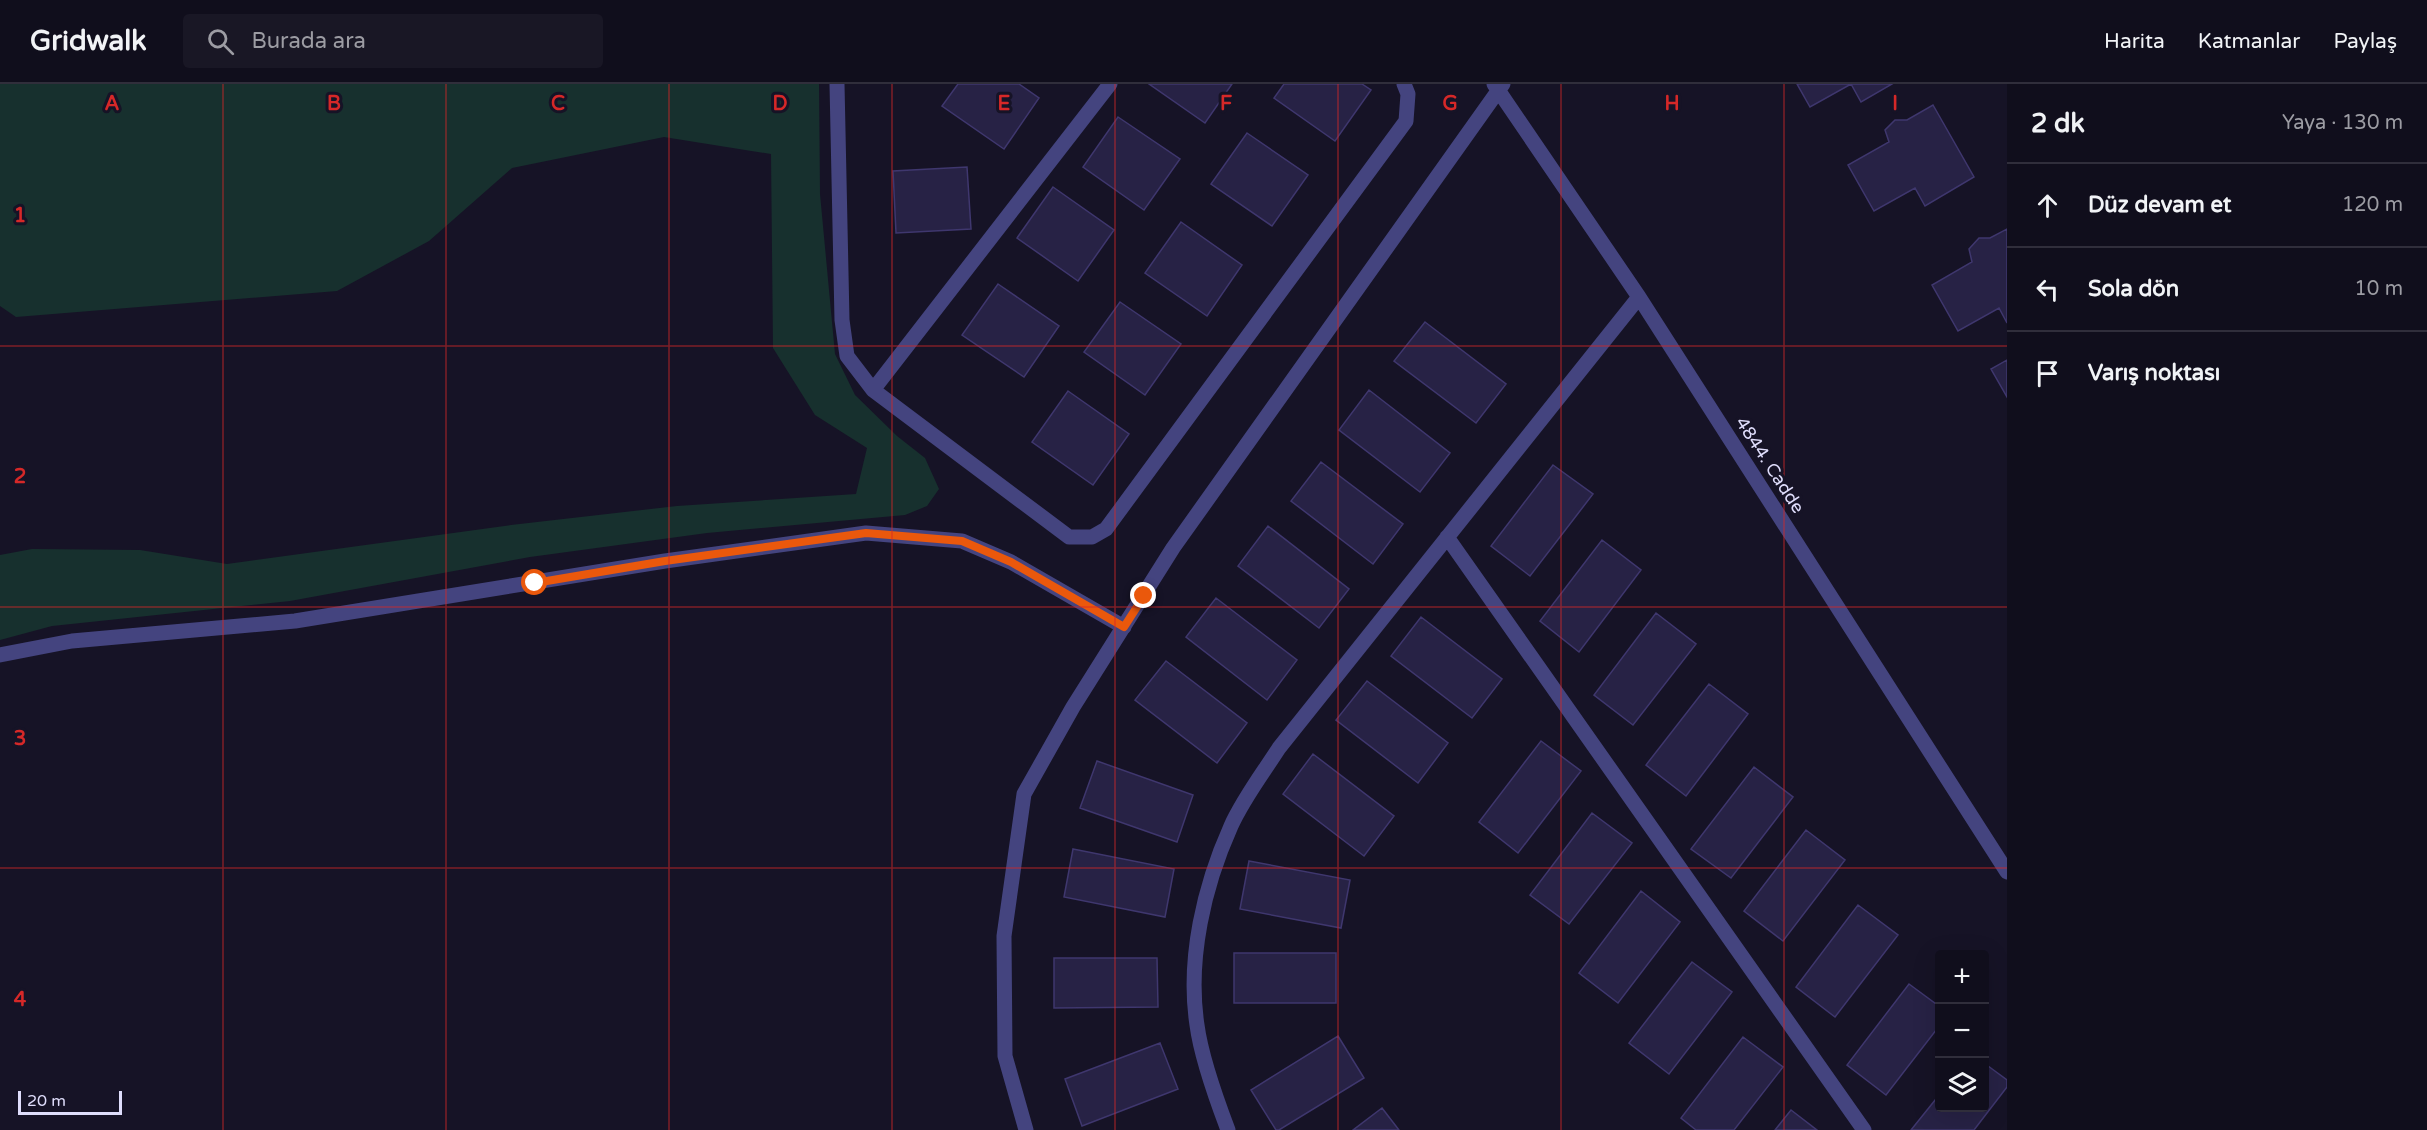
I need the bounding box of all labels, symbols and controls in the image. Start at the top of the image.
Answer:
search box [183,14,603,68]
text: Gridwalk [30,24,147,58]
icon: search [204,25,237,58]
text: Burada ara [252,28,366,54]
text: Harita [2104,29,2165,54]
text: Katmanlar [2198,29,2300,54]
text: Paylaş [2333,29,2397,54]
text: A [105,92,120,116]
text: B [327,92,341,116]
text: C [551,92,565,116]
text: D [772,92,788,116]
text: E [998,92,1011,116]
text: F [1220,92,1232,116]
text: G [1442,92,1458,116]
text: H [1664,92,1680,116]
text: I [1892,92,1898,116]
text: 2 dk [2031,108,2085,139]
text: Yaya · 130 m [2282,111,2403,135]
icon: ahead [2031,189,2064,222]
text: Düz devam et [2088,192,2231,218]
text: 120 m [2342,193,2403,217]
text: 1 [14,204,26,228]
icon: left [2031,273,2064,306]
text: Sola dön [2088,276,2179,302]
text: 10 m [2354,277,2403,301]
icon: arrive [2031,357,2064,390]
text: Varış noktası [2088,360,2220,386]
street label: 4844. Cadde [1731,413,1809,517]
text: 2 [14,465,26,489]
route start [521,569,547,595]
route end [1130,582,1156,608]
text: 3 [14,727,26,751]
map controls [1935,950,1989,1112]
button: + [1935,950,1989,1004]
text: 4 [14,988,27,1012]
button: − [1935,1004,1989,1058]
button: layers [1935,1058,1989,1112]
scale bar [18,1088,122,1116]
text: 20 m [27,1091,66,1111]

